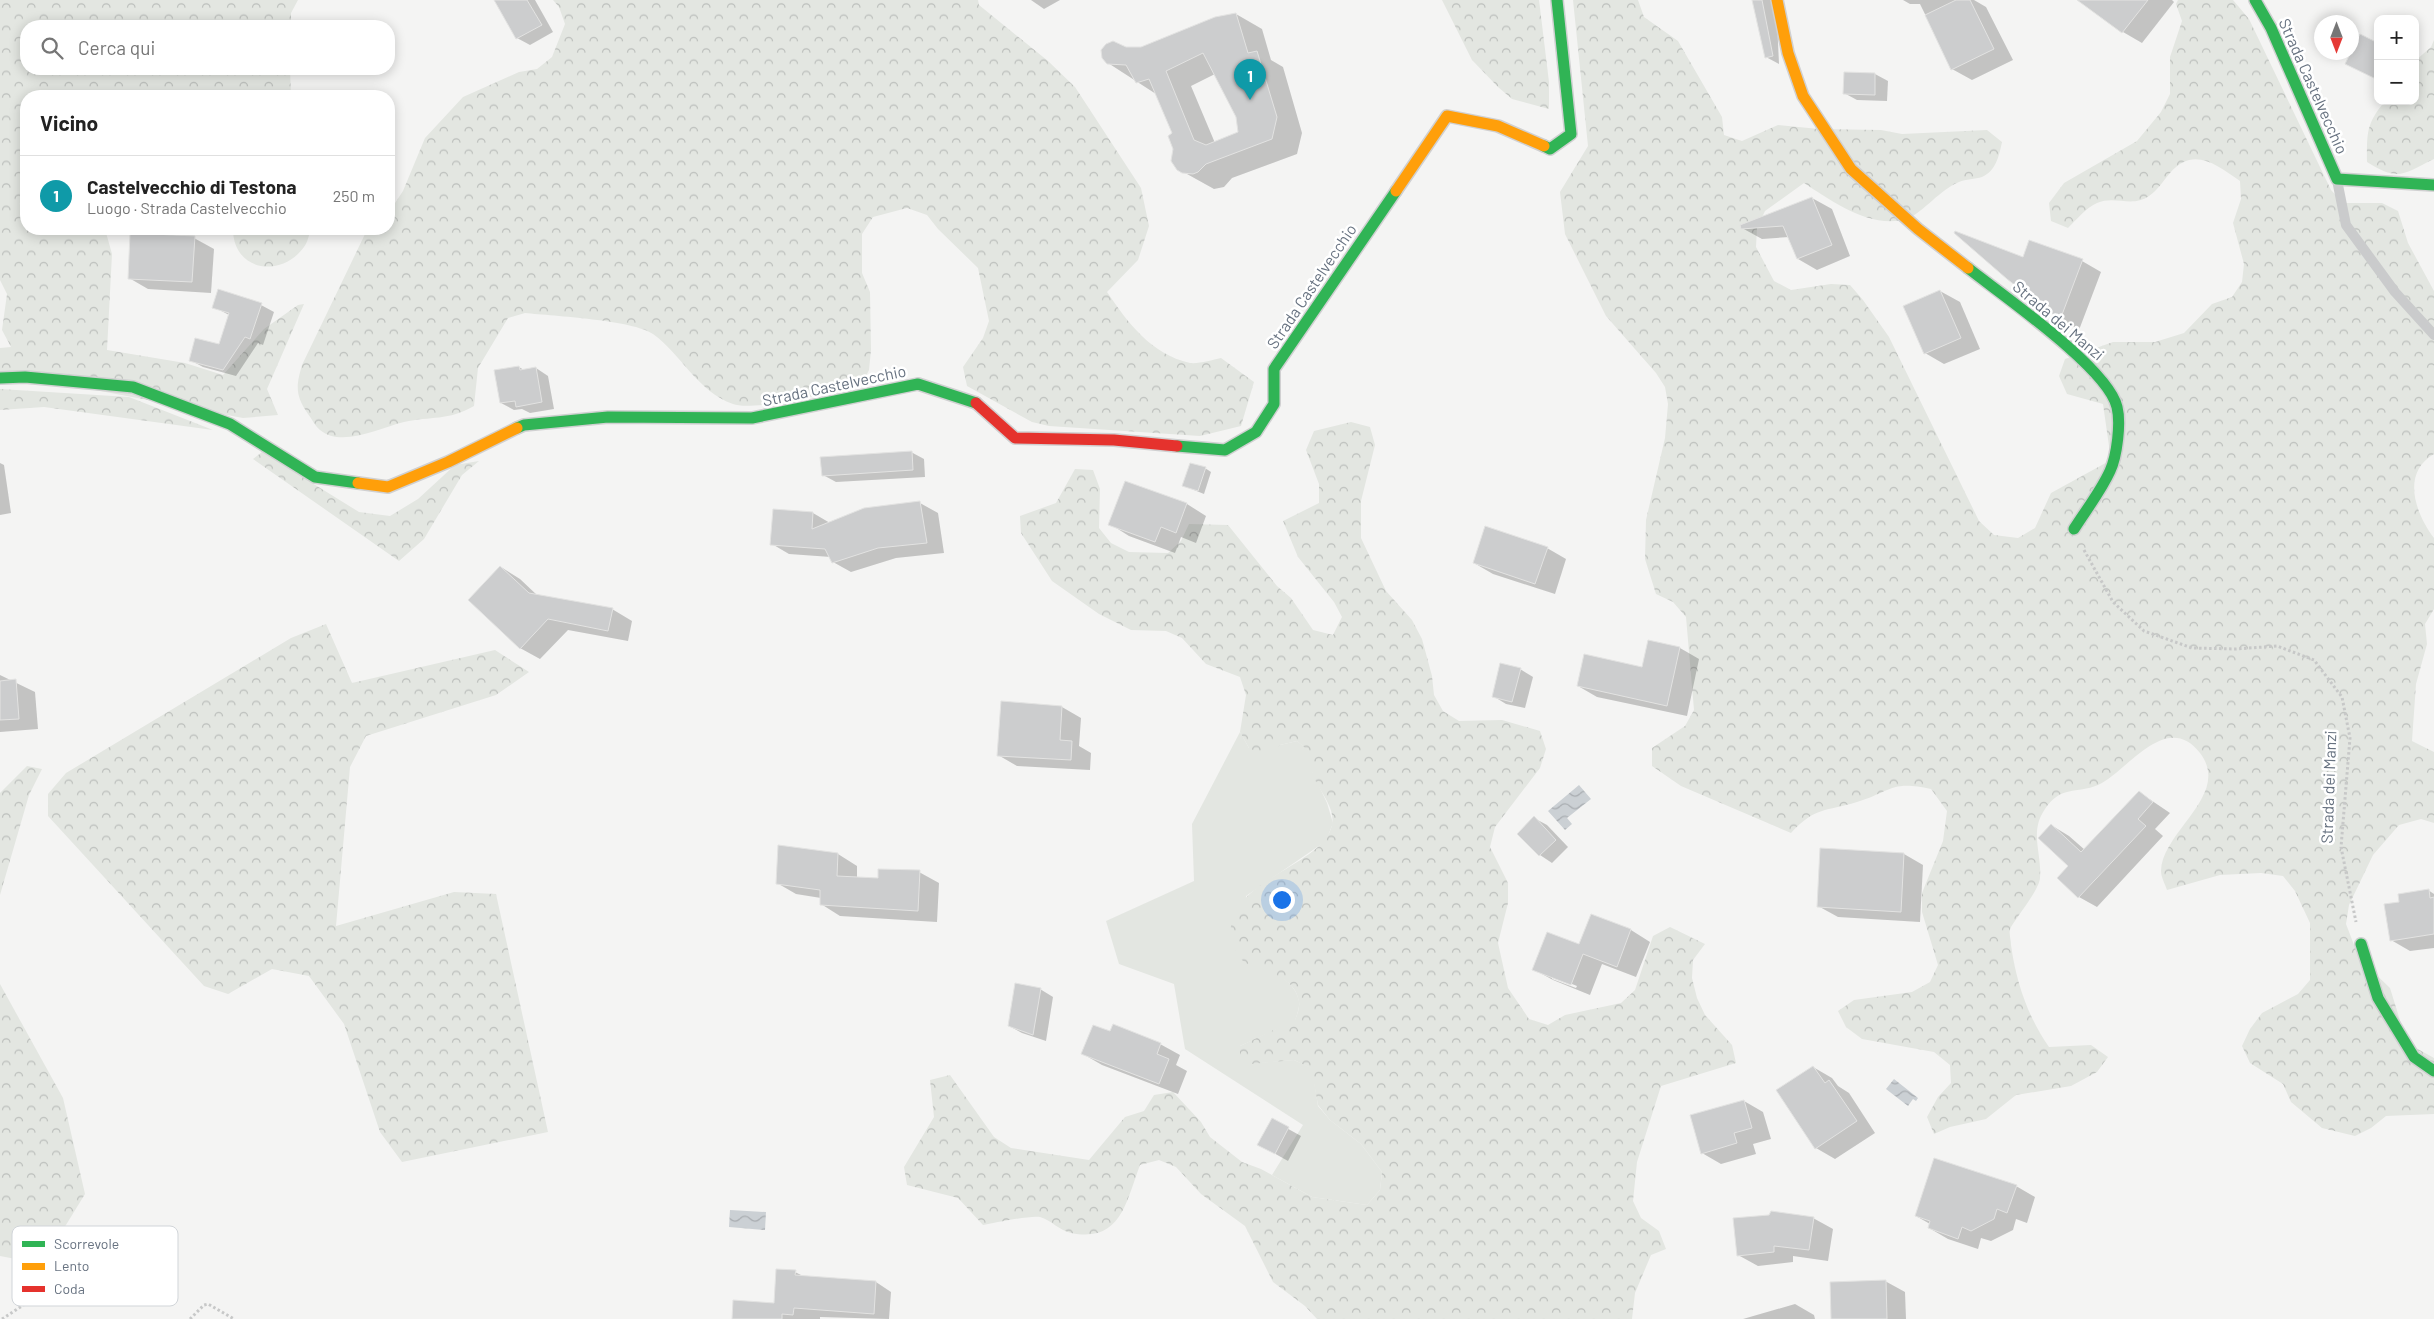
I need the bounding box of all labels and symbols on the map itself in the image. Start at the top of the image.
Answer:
street label: Strada Castelvecchio [2276,15,2352,157]
north arrow [2314,15,2359,60]
pin: 1 [1234,59,1266,100]
street label: Strada Castelvecchio [1262,220,1360,352]
street label: Strada dei Manzi [2010,276,2108,364]
street label: Strada Castelvecchio [760,360,908,410]
street label: Strada dei Manzi [2317,730,2339,844]
your location [1269,887,1295,913]
legend [12,1226,178,1306]
text: Scorrevole [54,1235,119,1252]
text: Lento [54,1257,89,1274]
text: Coda [54,1280,85,1297]

